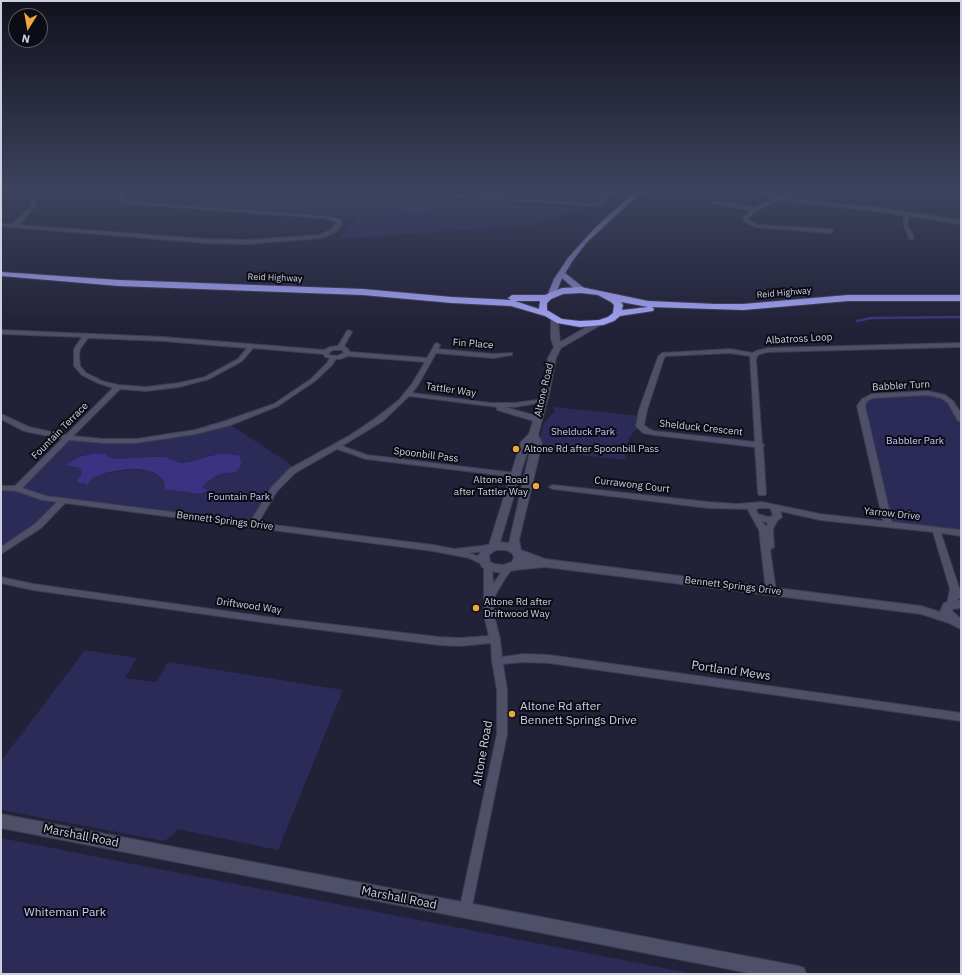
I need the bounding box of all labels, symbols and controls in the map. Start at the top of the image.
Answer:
north arrow [8,8,48,48]
text: N [21,31,31,46]
street label: Reid Highway [247,272,303,284]
street label: Reid Highway [756,285,812,301]
street label: Albatross Loop [765,331,833,347]
street label: Fin Place [452,337,494,351]
street label: Altone Road [532,362,556,418]
street label: Babbler Turn [872,378,930,394]
street label: Tattler Way [425,381,477,399]
street label: Fountain Terrace [29,400,91,462]
street label: Shelduck Crescent [659,418,743,438]
park label: Shelduck Park [551,426,615,438]
park label: Babbler Park [886,435,944,447]
place label: Altone Rd after Spoonbill Pass [524,443,659,455]
marker: Altone Rd after Spoonbill Pass [511,444,521,454]
street label: Spoonbill Pass [393,445,459,465]
place label: Altone Road after Tattler Way [454,474,528,498]
street label: Currawong Court [594,474,670,496]
marker: Altone Road after Tattler Way [531,481,541,491]
park label: Fountain Park [208,491,270,503]
street label: Yarrow Drive [863,505,921,523]
street label: Bennett Springs Drive [176,509,274,533]
street label: Bennett Springs Drive [684,574,782,598]
street label: Driftwood Way [216,595,282,617]
place label: Altone Rd after Driftwood Way [484,596,551,620]
marker: Altone Rd after Driftwood Way [471,603,481,613]
street label: Portland Mews [690,658,772,684]
place label: Altone Rd after Bennett Springs Drive [520,700,637,728]
marker: Altone Rd after Bennett Springs Drive [507,709,517,719]
street label: Altone Road [470,719,496,787]
street label: Marshall Road [42,822,120,850]
street label: Marshall Road [360,884,438,912]
park label: Whiteman Park [24,906,106,920]

